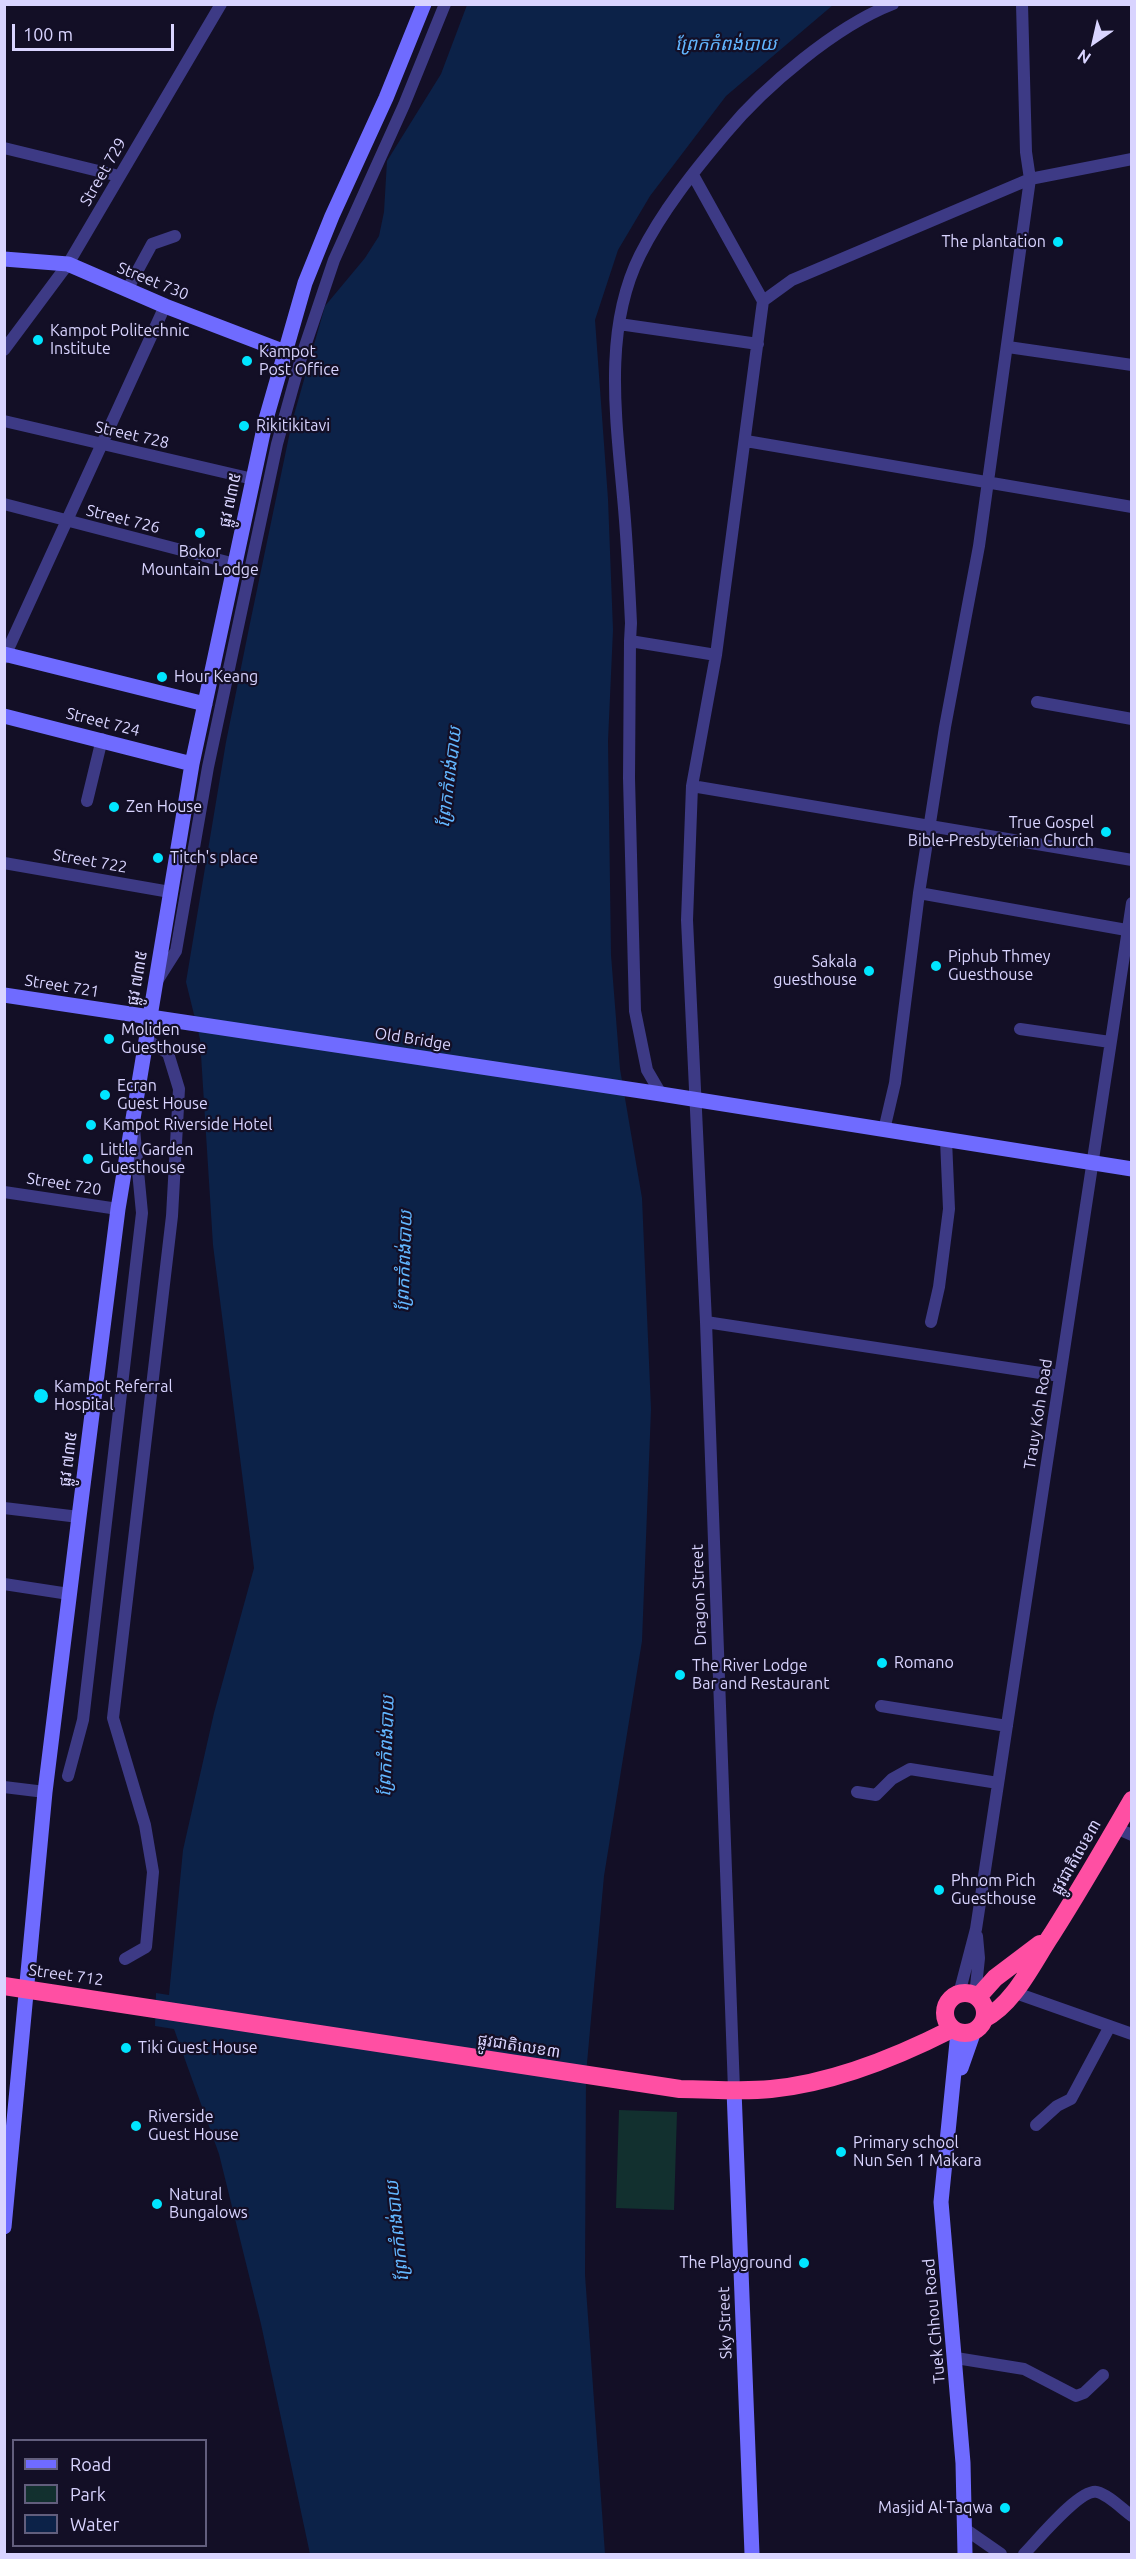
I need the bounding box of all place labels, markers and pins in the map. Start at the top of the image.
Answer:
place label: The plantation [941,232,1046,252]
marker: The plantation [1051,235,1065,249]
place label: Kampot Politechnic Institute [50,321,189,359]
marker: Kampot Politechnic Institute [31,333,45,347]
place label: Kampot Post Office [259,342,339,380]
marker: Kampot Post Office [240,354,254,368]
place label: Rikitikitavi [256,416,330,436]
marker: Rikitikitavi [237,419,251,433]
marker: Bokor Mountain Lodge [193,526,207,540]
place label: Bokor Mountain Lodge [141,542,259,580]
place label: Hour Keang [174,667,258,687]
marker: Hour Keang [155,670,169,684]
place label: Zen House [126,797,202,817]
marker: Zen House [107,800,121,814]
place label: True Gospel Bible-Presbyterian Church [908,813,1094,851]
marker: True Gospel Bible-Presbyterian Church [1099,825,1113,839]
place label: Titch's place [170,848,258,868]
marker: Titch's place [151,851,165,865]
place label: Piphub Thmey Guesthouse [948,947,1050,985]
place label: Sakala guesthouse [773,952,857,990]
marker: Piphub Thmey Guesthouse [929,959,943,973]
marker: Sakala guesthouse [862,964,876,978]
place label: Moliden Guesthouse [121,1020,206,1058]
marker: Moliden Guesthouse [102,1032,116,1046]
place label: Ecran Guest House [117,1076,208,1114]
marker: Ecran Guest House [98,1088,112,1102]
place label: Kampot Riverside Hotel [103,1115,272,1135]
marker: Kampot Riverside Hotel [84,1118,98,1132]
place label: Little Garden Guesthouse [100,1140,194,1178]
marker: Little Garden Guesthouse [81,1152,95,1166]
place label: Kampot Referral Hospital [54,1377,173,1415]
marker: Kampot Referral Hospital [32,1387,50,1405]
place label: Romano [894,1653,954,1673]
place label: The River Lodge Bar and Restaurant [692,1656,830,1694]
marker: Romano [875,1656,889,1670]
marker: The River Lodge Bar and Restaurant [673,1668,687,1682]
place label: Phnom Pich Guesthouse [951,1871,1036,1909]
marker: Phnom Pich Guesthouse [932,1883,946,1897]
place label: Tiki Guest House [138,2038,258,2058]
marker: Tiki Guest House [119,2041,133,2055]
place label: Riverside Guest House [148,2107,239,2145]
marker: Riverside Guest House [129,2119,143,2133]
place label: Primary school Nun Sen 1 Makara [853,2133,982,2171]
marker: Primary school Nun Sen 1 Makara [834,2145,848,2159]
place label: Natural Bungalows [169,2185,248,2223]
marker: Natural Bungalows [150,2197,164,2211]
place label: The Playground [680,2253,792,2273]
marker: The Playground [797,2256,811,2270]
place label: Masjid Al-Taqwa [878,2498,993,2518]
marker: Masjid Al-Taqwa [998,2501,1012,2515]

